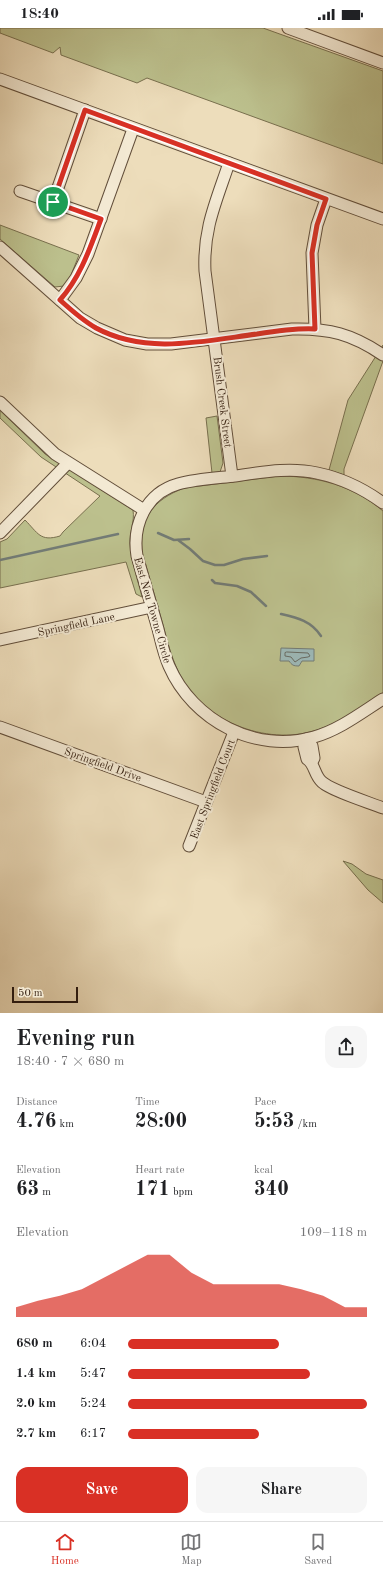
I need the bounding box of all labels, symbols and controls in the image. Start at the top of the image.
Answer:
text: 18:40 [20,7,59,22]
pin [36,185,70,219]
icon: arrive [42,191,64,213]
street label: Brush Creek Street [210,356,233,449]
street label: East Neu Towne Circle [131,556,172,665]
street label: Springfield Lane [37,612,116,639]
street label: East Springfield Court [189,738,238,841]
street label: Springfield Drive [63,746,142,784]
scale bar [12,985,78,1004]
text: 50 m [18,988,43,999]
button: share [325,1026,367,1068]
text: Evening run [16,1028,135,1050]
text: 18:40 · 7 × 680 m [16,1055,124,1068]
text: Distance [16,1097,57,1108]
text: Time [135,1097,160,1108]
text: Pace [254,1097,276,1108]
text: 4.76 [16,1112,56,1132]
text: 28:00 [135,1112,187,1132]
text: 5:53 [254,1112,294,1132]
text: km [56,1119,74,1130]
text: /km [294,1119,317,1130]
text: Elevation [16,1165,61,1176]
text: Heart rate [135,1165,184,1176]
text: kcal [254,1165,273,1176]
text: 63 [16,1180,39,1200]
text: 171 [135,1180,170,1200]
text: 340 [254,1180,289,1200]
text: m [39,1187,51,1198]
text: bpm [170,1187,193,1198]
text: Elevation [16,1226,69,1239]
text: 109–118 m [300,1226,367,1239]
text: 680 m [16,1337,53,1350]
text: 6:04 [80,1337,106,1350]
text: 1.4 km [16,1367,56,1380]
text: 5:47 [80,1367,106,1380]
text: 2.0 km [16,1397,56,1410]
text: 5:24 [80,1397,106,1410]
text: 2.7 km [16,1427,56,1440]
text: 6:17 [80,1427,106,1440]
button: Save [16,1467,188,1513]
button: Share [196,1467,367,1513]
tab: Home [51,1531,79,1569]
tab: Map [180,1531,202,1569]
tab: Saved [304,1531,332,1569]

